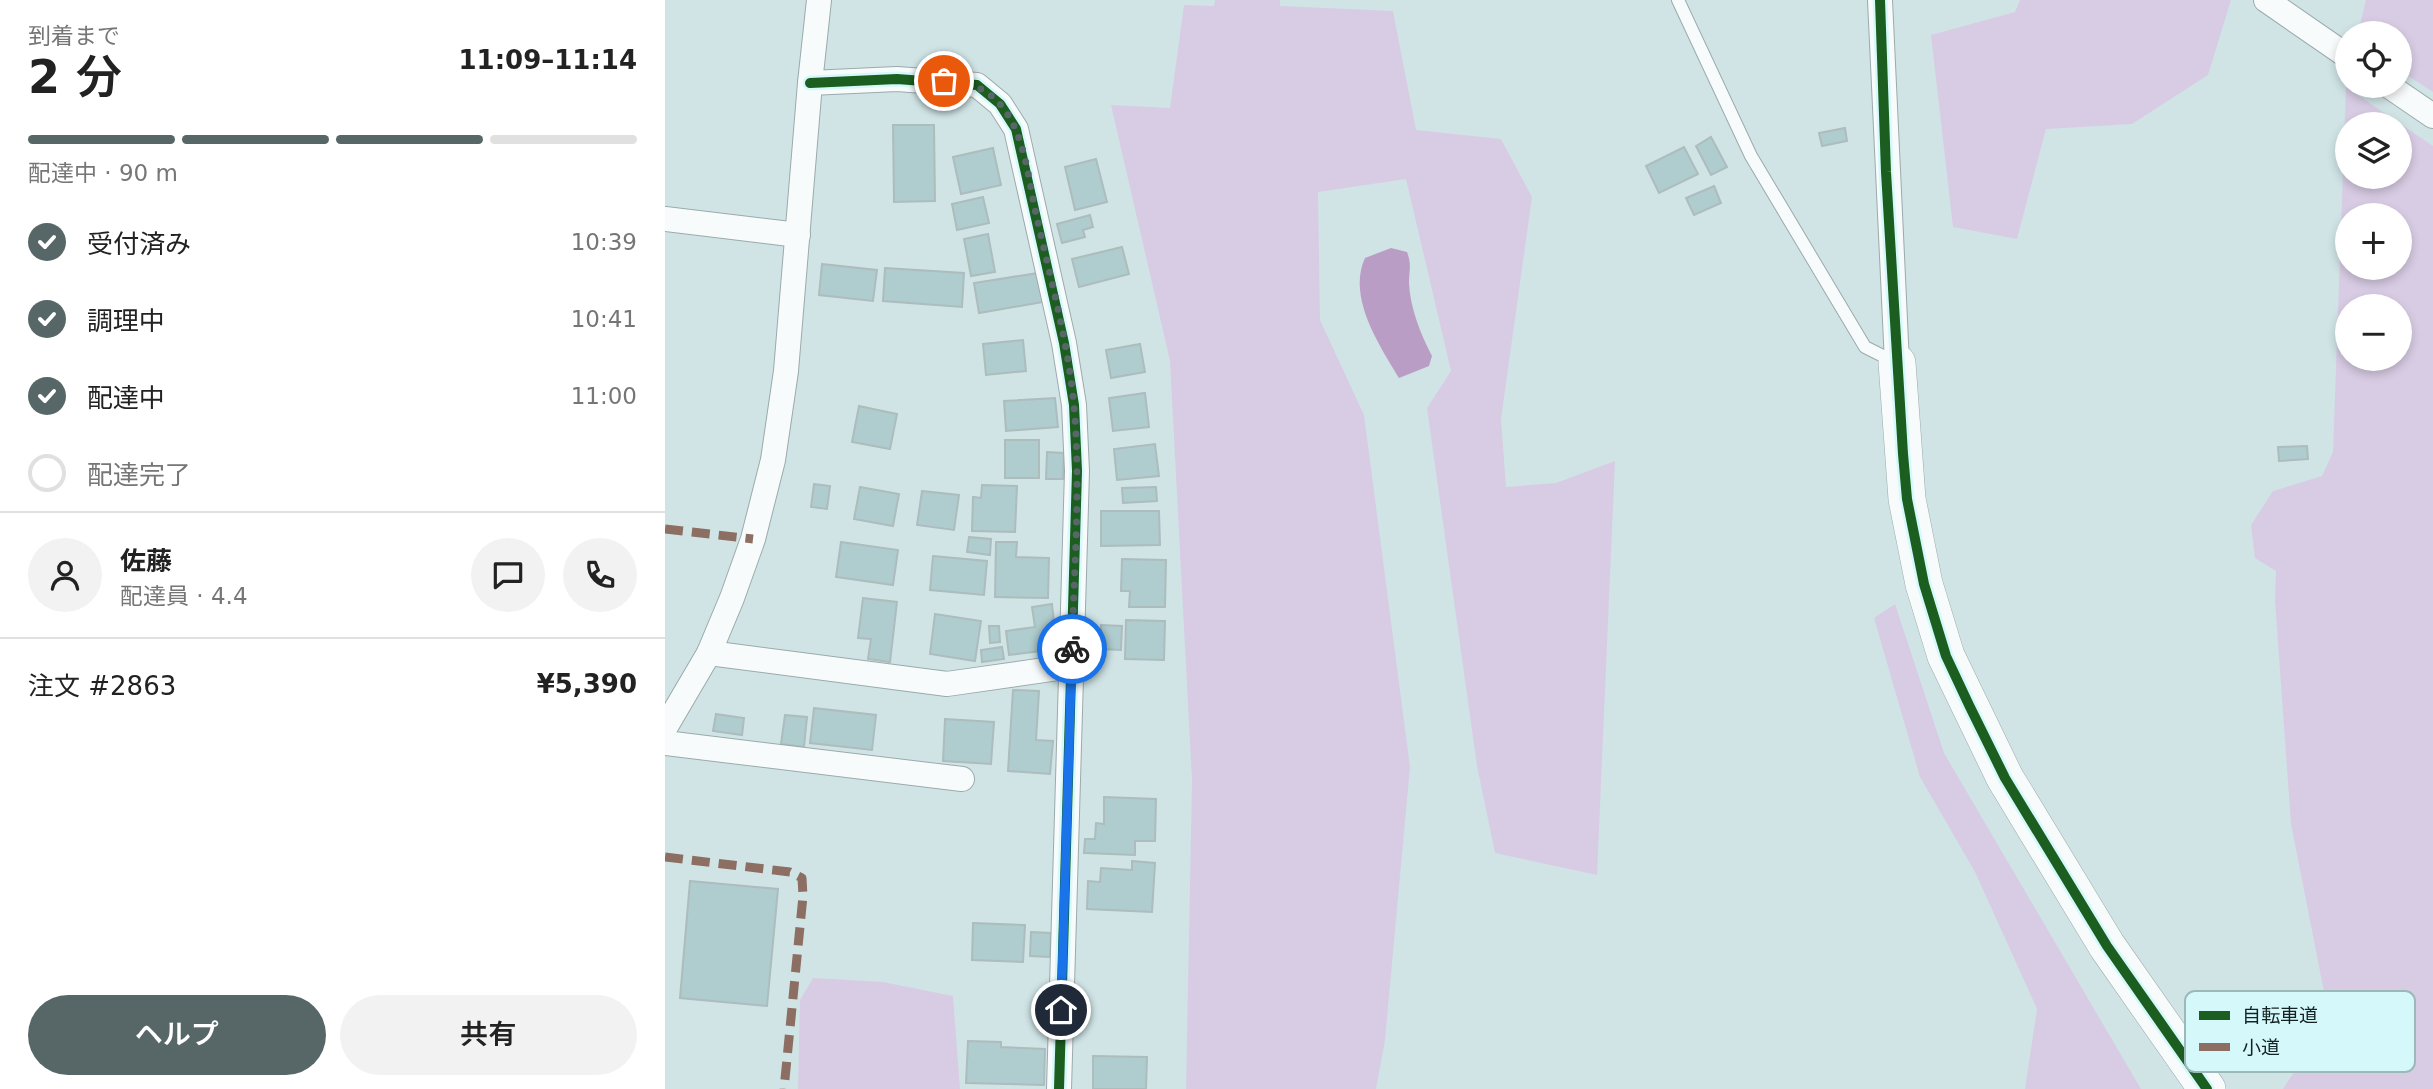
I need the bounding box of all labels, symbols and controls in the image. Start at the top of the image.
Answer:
map controls [2335,21,2412,371]
button: locate [2335,21,2412,98]
text: 到着まで [28,23,120,49]
text: 11:09–11:14 [458,45,637,75]
text: 2 分 [28,50,122,104]
pin [914,51,974,111]
icon: bag [925,62,963,100]
button: layers [2335,112,2412,189]
text: 配達中 · 90 m [28,160,178,186]
button: + [2335,203,2412,280]
icon: check [28,223,66,261]
text: 受付済み [87,229,191,259]
text: 10:39 [571,229,637,255]
button: − [2335,294,2412,371]
icon: check [28,300,66,338]
text: 調理中 [87,306,165,336]
text: 10:41 [571,306,637,332]
icon: check [28,377,66,415]
text: 配達中 [87,383,165,413]
text: 11:00 [571,383,637,409]
text: 配達完了 [87,460,191,490]
button: person [28,538,102,612]
button: chat [471,538,545,612]
button: phone [563,538,637,612]
text: 佐藤 [120,546,172,576]
text: 配達員 · 4.4 [120,583,248,609]
courier [1037,614,1107,684]
icon: bike [1053,630,1091,668]
text: ¥5,390 [537,669,637,699]
text: 注文 #2863 [28,671,176,701]
pin [1031,980,1091,1040]
icon: home [1042,991,1080,1029]
legend [2185,991,2415,1072]
button: ヘルプ [28,995,326,1075]
button: 共有 [340,995,637,1075]
text: 自転車道 [2242,1004,2318,1026]
text: 小道 [2242,1036,2280,1058]

